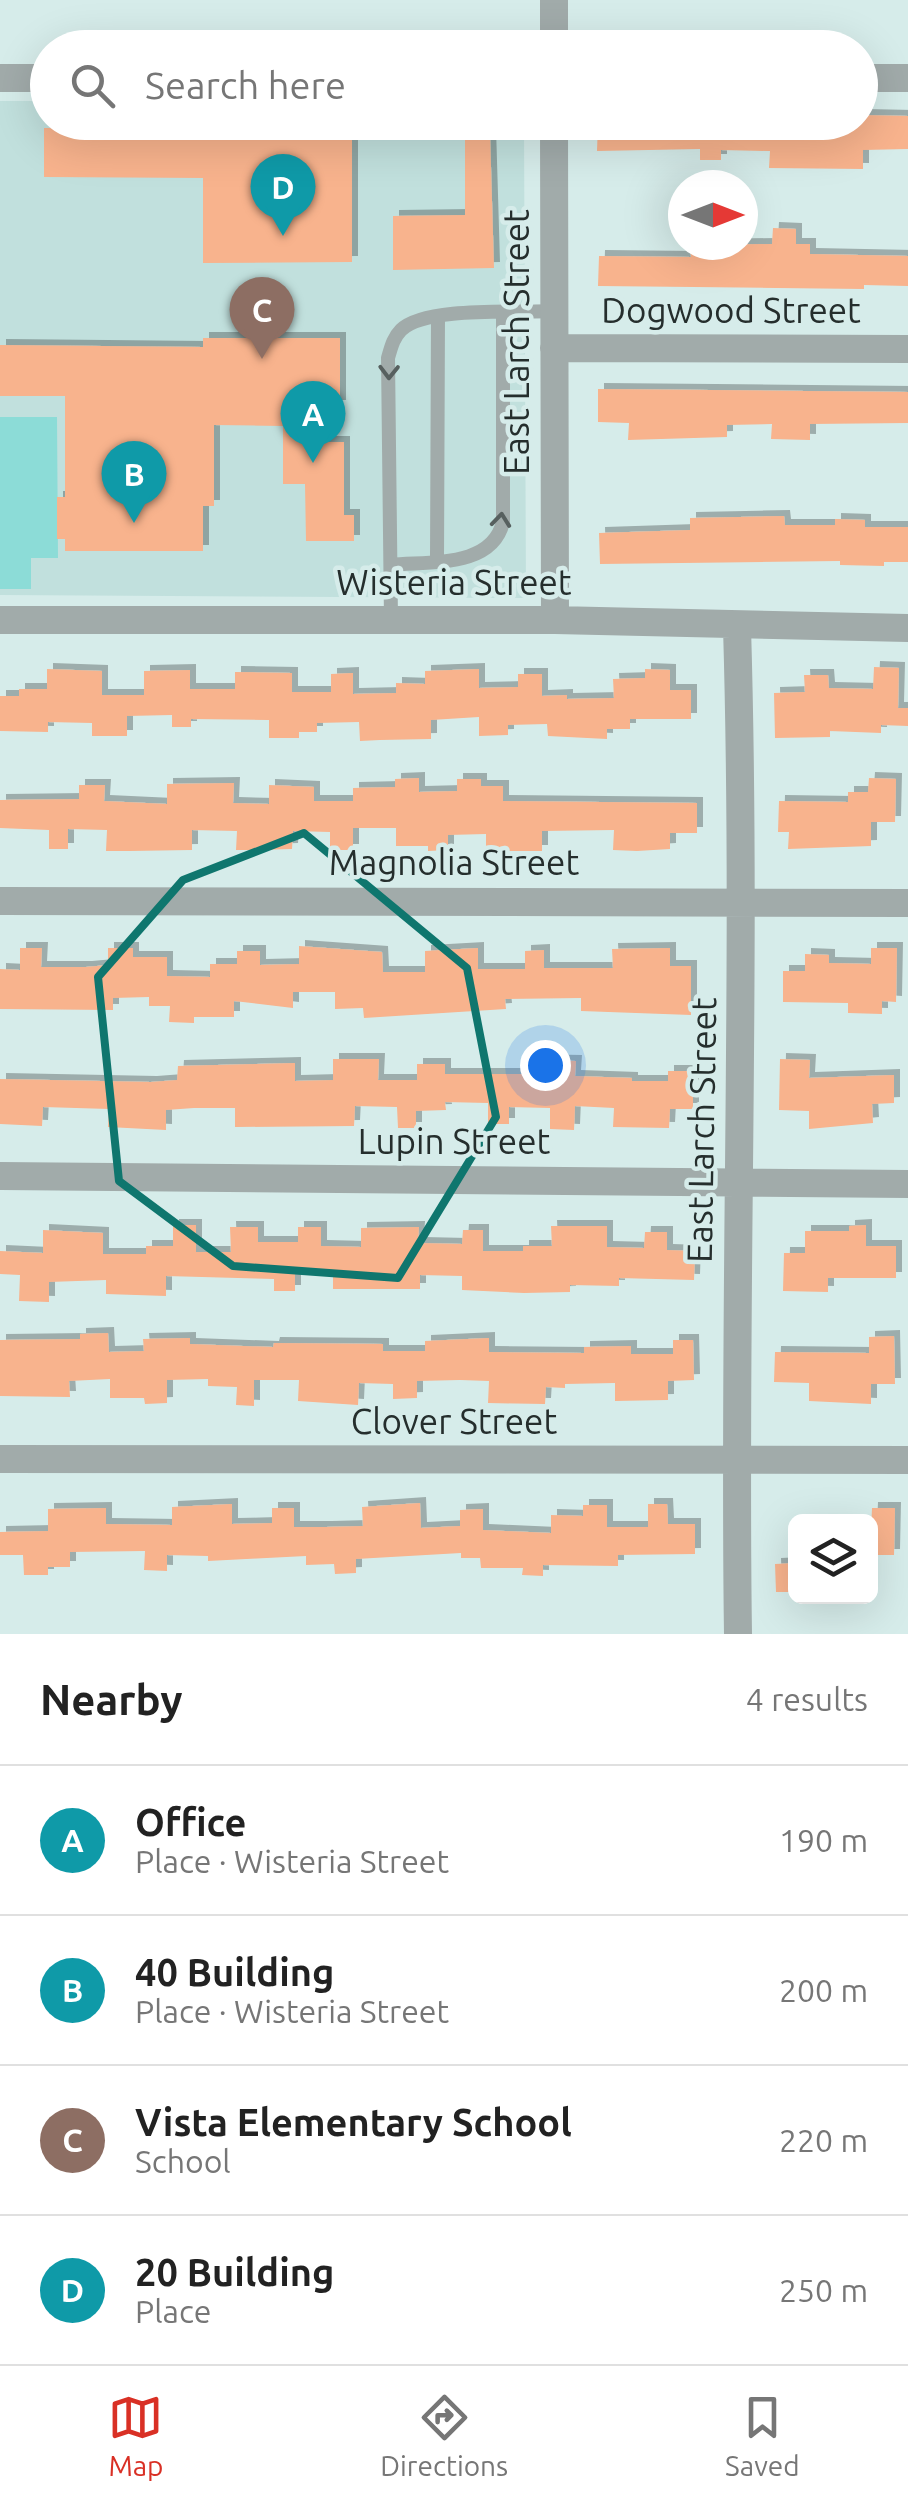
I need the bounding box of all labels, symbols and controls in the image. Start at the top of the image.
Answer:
search box [30,30,878,140]
icon: search [65,58,120,113]
text: Search here [145,64,346,106]
pin: D [250,154,316,236]
north arrow [668,170,758,260]
street label: East Larch Street [496,209,536,475]
pin: C [230,276,294,359]
street label: Dogwood Street [601,290,861,330]
one-way arrow [378,365,400,380]
pin: A [280,380,346,463]
pin: B [102,440,166,523]
one-way arrow [490,512,511,528]
street label: Wisteria Street [336,562,572,602]
street label: Magnolia Street [329,842,579,882]
street label: East Larch Street [679,997,723,1263]
your location [520,1040,571,1091]
street label: Lupin Street [358,1121,550,1161]
street label: Clover Street [351,1401,557,1441]
map controls [788,1514,878,1604]
button: layers [788,1514,878,1604]
text: Nearby [40,1676,183,1723]
text: 4 results [746,1681,868,1717]
text: Office [135,1801,246,1843]
text: A [61,1822,84,1858]
text: 190 m [779,1822,868,1858]
text: Place · Wisteria Street [135,1843,449,1879]
text: 40 Building [135,1951,334,1993]
text: B [62,1972,83,2008]
text: 200 m [779,1972,868,2008]
text: Place · Wisteria Street [135,1993,449,2029]
text: Vista Elementary School [135,2101,572,2143]
text: C [62,2122,83,2158]
text: 220 m [779,2122,868,2158]
text: School [135,2143,231,2179]
text: 20 Building [135,2251,334,2293]
text: D [61,2272,84,2308]
text: 250 m [779,2272,868,2308]
text: Place [135,2293,211,2329]
tab: Map [108,2390,164,2481]
tab: Directions [380,2390,508,2481]
tab: Saved [725,2390,800,2481]

